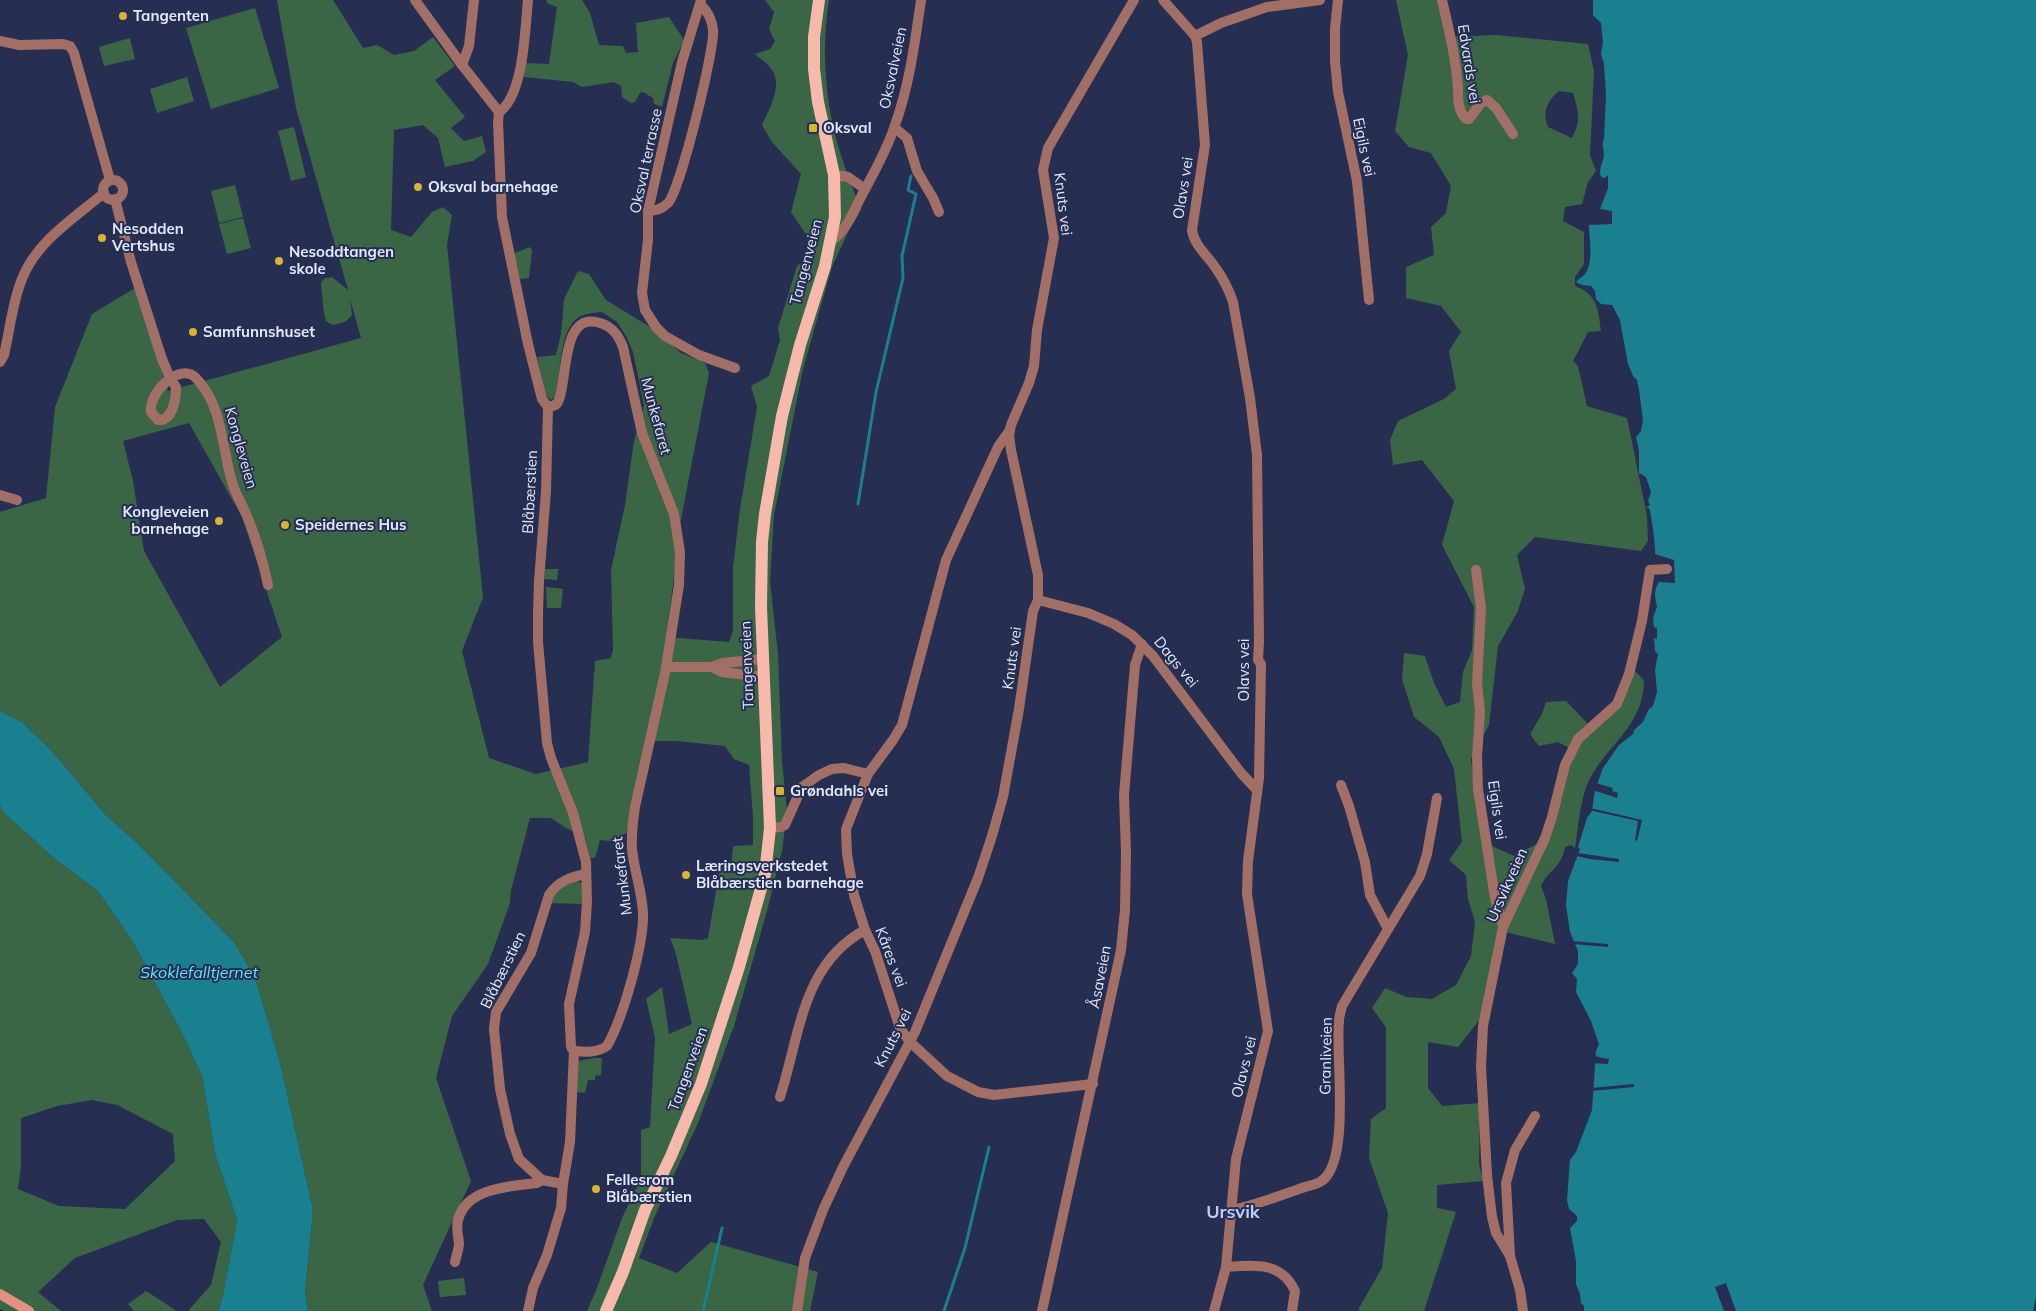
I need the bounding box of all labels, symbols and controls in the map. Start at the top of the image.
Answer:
place label: Tangenten [133,6,209,25]
marker: Tangenten [117,10,129,22]
street label: Edvards vei [1454,23,1485,105]
street label: Oksvalveien [875,25,910,111]
street label: Oksval terrasse [625,107,666,215]
street label: Eigils vei [1349,116,1380,178]
place label: Oksval [823,118,872,137]
marker: Oksval [807,122,819,134]
street label: Olavs vei [1168,155,1197,220]
street label: Knuts vei [1050,171,1077,236]
place label: Oksval barnehage [428,177,558,196]
marker: Oksval barnehage [412,181,424,193]
street label: Tangenveien [785,217,826,307]
place label: Nesodden Vertshus [111,219,184,255]
marker: Nesodden Vertshus [96,232,108,244]
place label: Nesoddtangen skole [289,242,394,278]
marker: Nesoddtangen skole [273,255,285,267]
place label: Samfunnshuset [203,322,315,341]
marker: Samfunnshuset [187,326,199,338]
street label: Munkefaret [637,375,676,456]
street label: Kongleveien [221,405,262,491]
street label: Blåbærstien [518,450,541,534]
place label: Kongleveien barnehage [123,502,209,538]
marker: Kongleveien barnehage [213,515,225,527]
place label: Speidernes Hus [295,515,406,534]
marker: Speidernes Hus [279,519,291,531]
street label: Tangenveien [735,621,758,709]
street label: Knuts vei [998,625,1025,691]
street label: Dags vei [1150,632,1203,691]
street label: Olavs vei [1234,639,1253,701]
street label: Eigils vei [1484,779,1511,841]
place label: Grøndahls vei [790,781,888,800]
marker: Grøndahls vei [774,785,786,797]
street label: Munkefaret [607,836,636,916]
street label: Ursvikveien [1482,845,1531,925]
place label: Læringsverkstedet Blåbærstien barnehage [696,856,864,892]
marker: Læringsverkstedet Blåbærstien barnehage [680,869,692,881]
street label: Kåres vei [871,924,912,990]
street label: Blåbærstien [476,928,529,1011]
street label: Åsaveien [1083,944,1115,1010]
water label: Skoklefalltjernet [140,962,258,982]
street label: Knuts vei [870,1005,915,1070]
street label: Granliveien [1315,1017,1336,1095]
street label: Tangenveien [664,1024,712,1114]
street label: Olavs vei [1227,1034,1260,1100]
place label: Fellesrom Blåbærstien [606,1170,692,1206]
marker: Fellesrom Blåbærstien [590,1183,602,1195]
district label: Ursvik [1206,1200,1261,1223]

